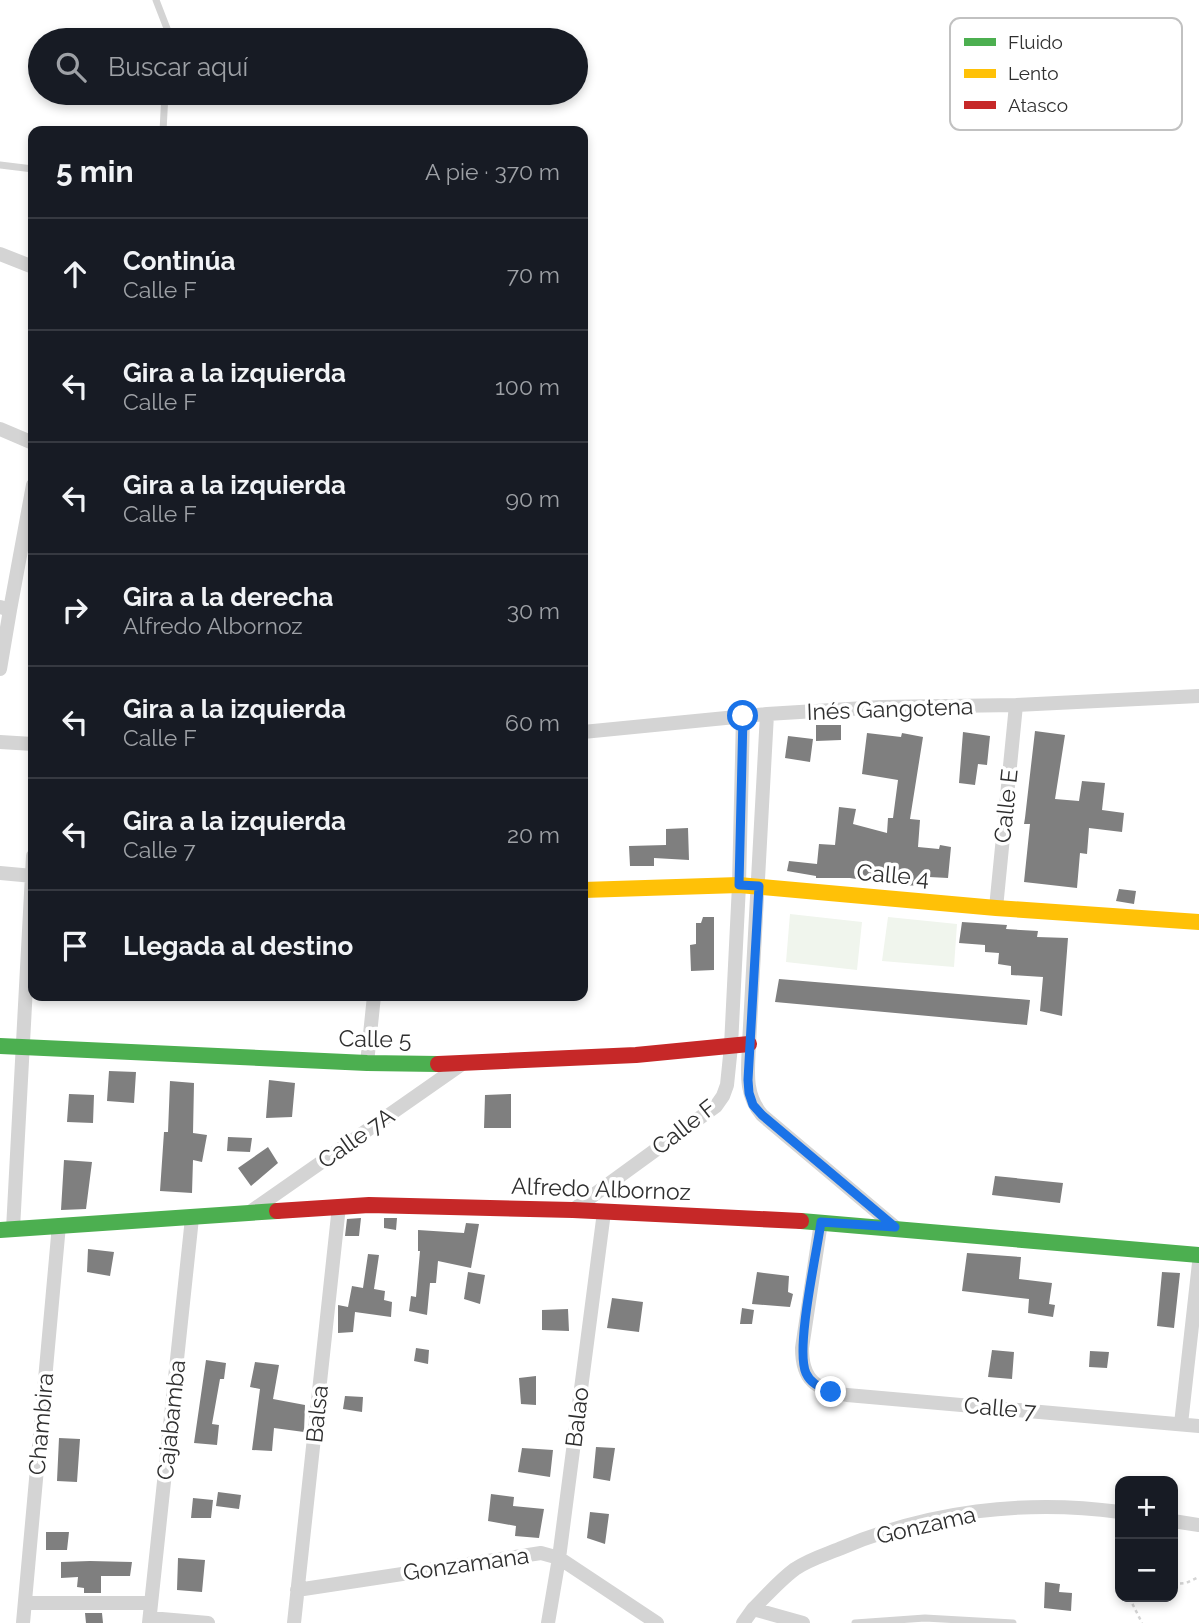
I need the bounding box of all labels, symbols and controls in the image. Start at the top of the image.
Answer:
legend [950,18,1182,130]
search box [28,28,588,105]
text: Fluido [1008,31,1063,53]
icon: search [52,48,90,86]
text: Buscar aquí [108,52,248,82]
text: Lento [1008,62,1059,84]
text: Atasco [1008,94,1068,116]
text: 5 min [56,154,134,189]
text: A pie · 370 m [425,158,560,185]
text: Continúa [123,246,235,276]
icon: ahead [56,255,94,293]
text: 70 m [507,261,560,288]
text: Calle F [123,276,197,303]
text: Gira a la izquierda [123,358,346,388]
icon: left [56,367,94,405]
text: 100 m [495,373,560,400]
text: Calle F [123,388,197,415]
text: Gira a la izquierda [123,470,346,500]
icon: left [56,479,94,517]
text: 90 m [505,485,560,512]
text: Calle F [123,500,197,527]
text: Gira a la derecha [123,582,333,612]
icon: right [56,591,94,629]
text: 30 m [507,597,560,624]
text: Alfredo Albornoz [123,612,303,639]
street label: Inés Gangotena [806,692,974,725]
text: Gira a la izquierda [123,694,346,724]
route start [727,700,758,731]
icon: left [56,703,94,741]
text: 60 m [505,709,560,736]
text: Calle F [123,724,197,751]
street label: Calle E [988,768,1023,844]
text: Gira a la izquierda [123,806,346,836]
icon: left [56,815,94,853]
text: 20 m [507,821,560,848]
text: Calle 7 [123,836,196,863]
street label: Calle 4 [856,858,930,891]
icon: arrive [56,927,94,965]
text: Llegada al destino [123,931,353,961]
street label: Calle 5 [338,1024,412,1053]
street label: Calle F [646,1093,721,1160]
street label: Calle 7A [312,1101,399,1174]
street label: Alfredo Albornoz [511,1172,691,1205]
street label: Cajabamba [151,1359,190,1481]
street label: Chambira [23,1372,58,1476]
route end [815,1376,846,1407]
street label: Balsa [300,1384,333,1444]
street label: Balao [559,1385,594,1449]
street label: Calle 7 [963,1391,1038,1424]
map controls [1115,1476,1178,1602]
button: + [1115,1476,1178,1539]
street label: Gonzama [874,1500,978,1549]
button: − [1115,1539,1178,1602]
street label: Gonzamana [401,1541,531,1586]

